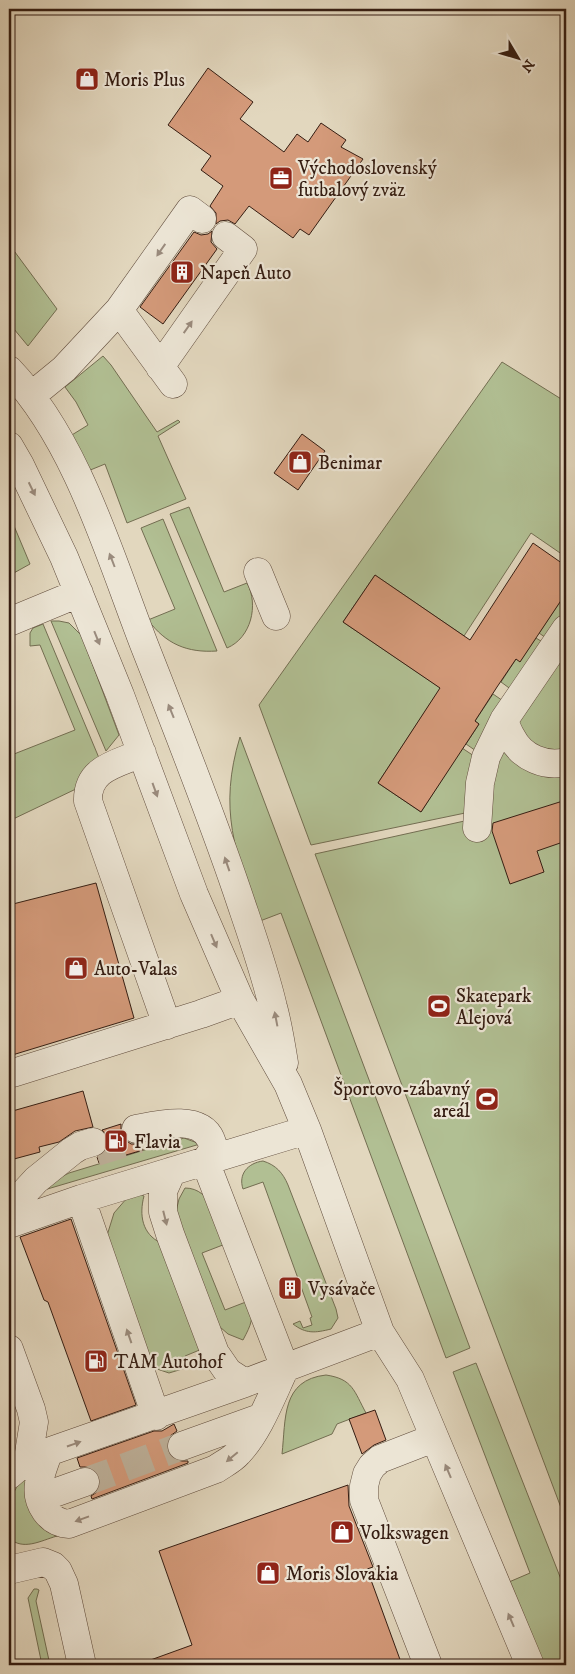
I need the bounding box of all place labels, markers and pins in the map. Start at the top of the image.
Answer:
shop icon: Moris Plus [74,66,100,92]
place label: Moris Plus [104,69,185,92]
place label: Východoslovenský futbalový zväz [297,157,438,202]
office icon: Východoslovenský futbalový zväz [268,165,294,191]
building icon: Napeň Auto [169,259,195,285]
place label: Napeň Auto [200,262,291,285]
shop icon: Benimar [287,449,313,475]
place label: Benimar [318,452,382,475]
shop icon: Auto-Valas [63,955,89,981]
place label: Auto-Valas [94,958,177,981]
place label: Skatepark Alejová [456,985,532,1030]
sports icon: Skatepark Alejová [426,993,452,1019]
place label: Športovo-zábavný areál [333,1076,471,1123]
sports icon: Športovo-zábavný areál [474,1086,500,1112]
fuel station icon: Flavia [103,1128,129,1154]
place label: Flavia [134,1131,181,1154]
building icon: Vysávače [277,1275,303,1301]
place label: Vysávače [307,1278,376,1301]
fuel station icon: TAM Autohof [83,1348,109,1374]
place label: TAM Autohof [114,1351,226,1374]
shop icon: Volkswagen [329,1519,355,1545]
place label: Volkswagen [359,1522,449,1545]
shop icon: Moris Slovakia [255,1560,281,1586]
place label: Moris Slovakia [286,1563,398,1586]

